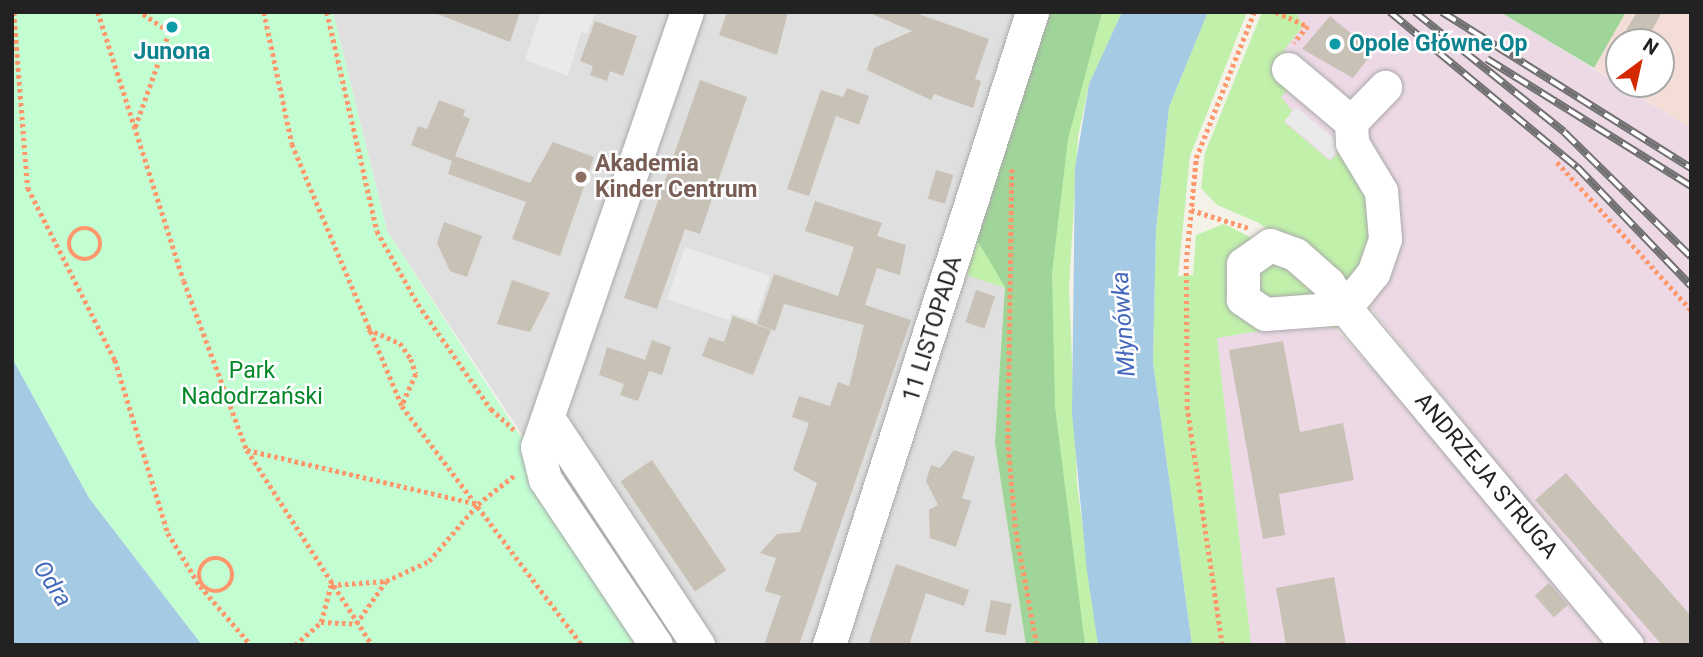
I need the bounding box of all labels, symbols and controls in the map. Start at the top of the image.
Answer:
marker: Junona [164,19,180,35]
north arrow [1605,28,1675,98]
place label: Opole Główne Op [1349,30,1527,58]
text: N [1639,33,1663,60]
marker: Opole Główne Op [1327,36,1343,52]
place label: Junona [134,38,210,66]
place label: Akademia Kinder Centrum [595,150,757,204]
marker: Akademia Kinder Centrum [573,169,589,185]
street label: 11 LISTOPADA [898,253,968,405]
water label: Młynówka [1106,270,1142,378]
park label: Park Nadodrzański [181,357,323,411]
street label: ANDRZEJA STRUGA [1409,388,1563,564]
water label: Odra [27,556,77,612]

